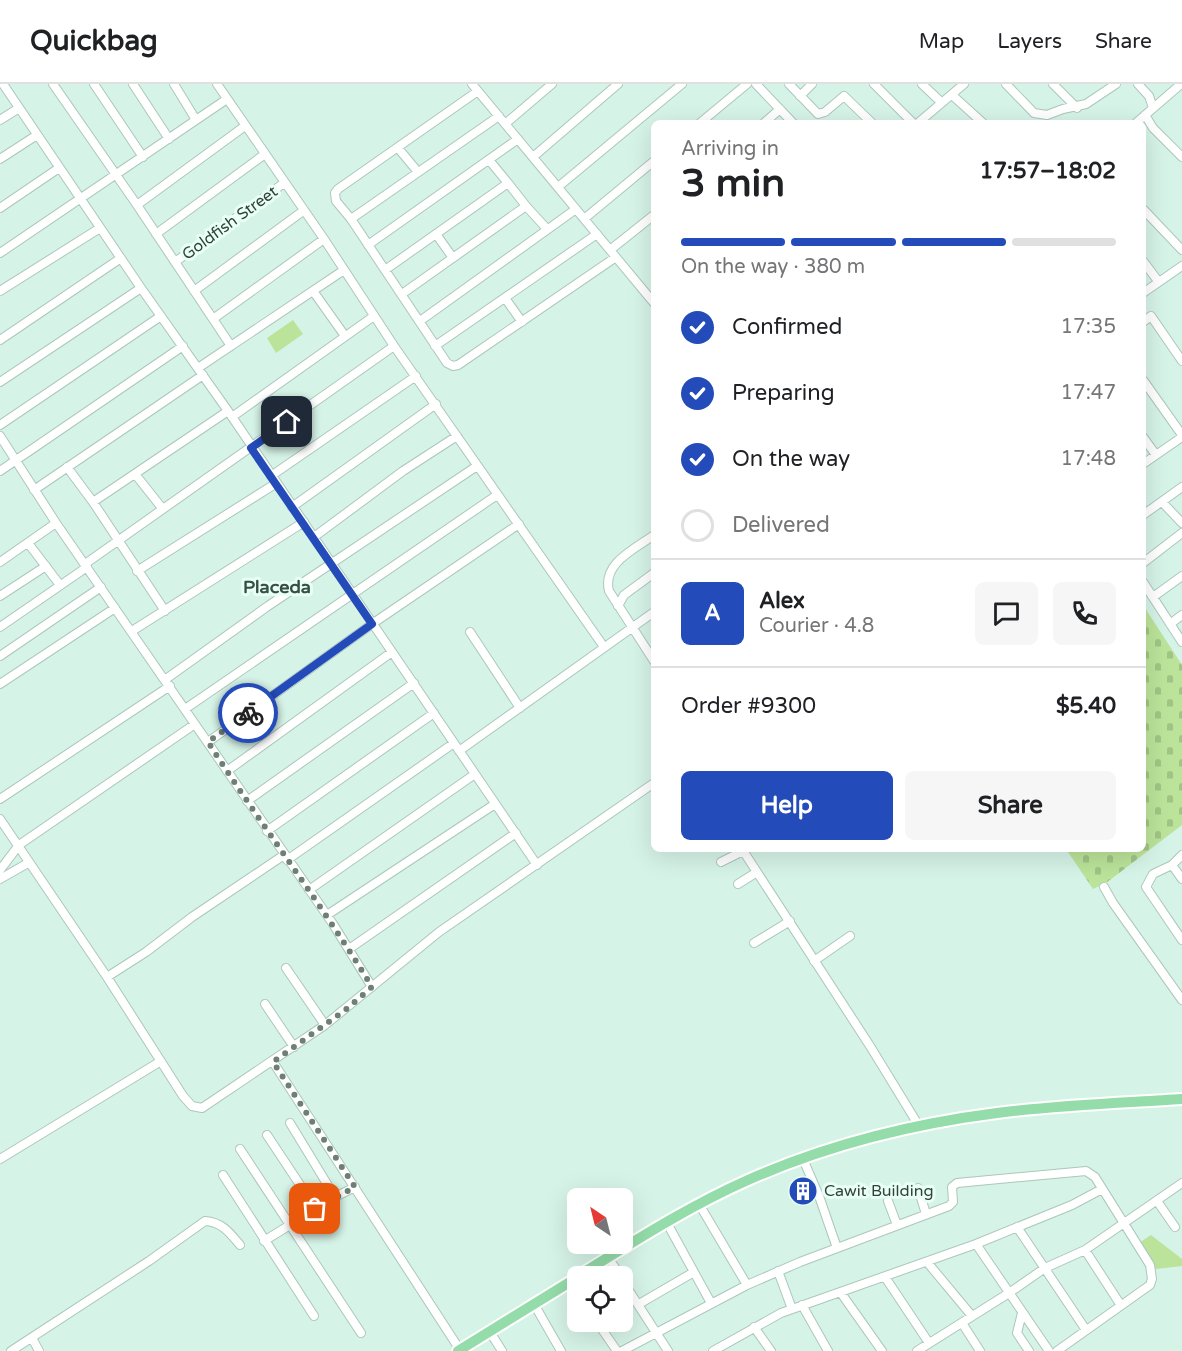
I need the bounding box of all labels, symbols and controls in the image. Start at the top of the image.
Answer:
text: Quickbag [30,24,158,58]
text: Map [919,29,964,54]
text: Layers [997,29,1062,54]
text: Share [1095,29,1152,54]
text: Arriving in [681,137,779,161]
text: 17:57–18:02 [979,158,1116,184]
text: 3 min [681,160,785,207]
street label: Goldfish Street [178,182,282,264]
text: On the way · 380 m [681,255,865,279]
icon: check [681,311,714,344]
text: Confirmed [732,314,842,340]
text: 17:35 [1061,315,1116,339]
icon: check [681,377,714,410]
text: Preparing [732,380,835,406]
text: 17:47 [1061,381,1116,405]
pin [261,396,312,447]
icon: home [270,405,303,438]
icon: check [681,443,714,476]
text: On the way [732,446,850,472]
text: 17:48 [1061,447,1116,471]
text: Delivered [732,512,830,538]
district label: Placeda [243,576,311,598]
button: chat [975,582,1038,645]
button: phone [1053,582,1116,645]
text: Alex [759,588,805,614]
text: A [704,600,721,626]
text: Courier · 4.8 [759,614,874,638]
courier [218,683,278,743]
text: Order #9300 [681,693,816,719]
text: $5.40 [1056,693,1116,719]
icon: bike [232,697,265,730]
button: Help [681,771,893,840]
button: Share [905,771,1116,840]
building icon: Cawit Building [787,1175,819,1207]
place label: Cawit Building [824,1181,934,1201]
pin [289,1183,340,1234]
north arrow [567,1188,633,1254]
map controls [567,1188,633,1332]
icon: bag [298,1192,331,1225]
button: locate [567,1266,633,1332]

